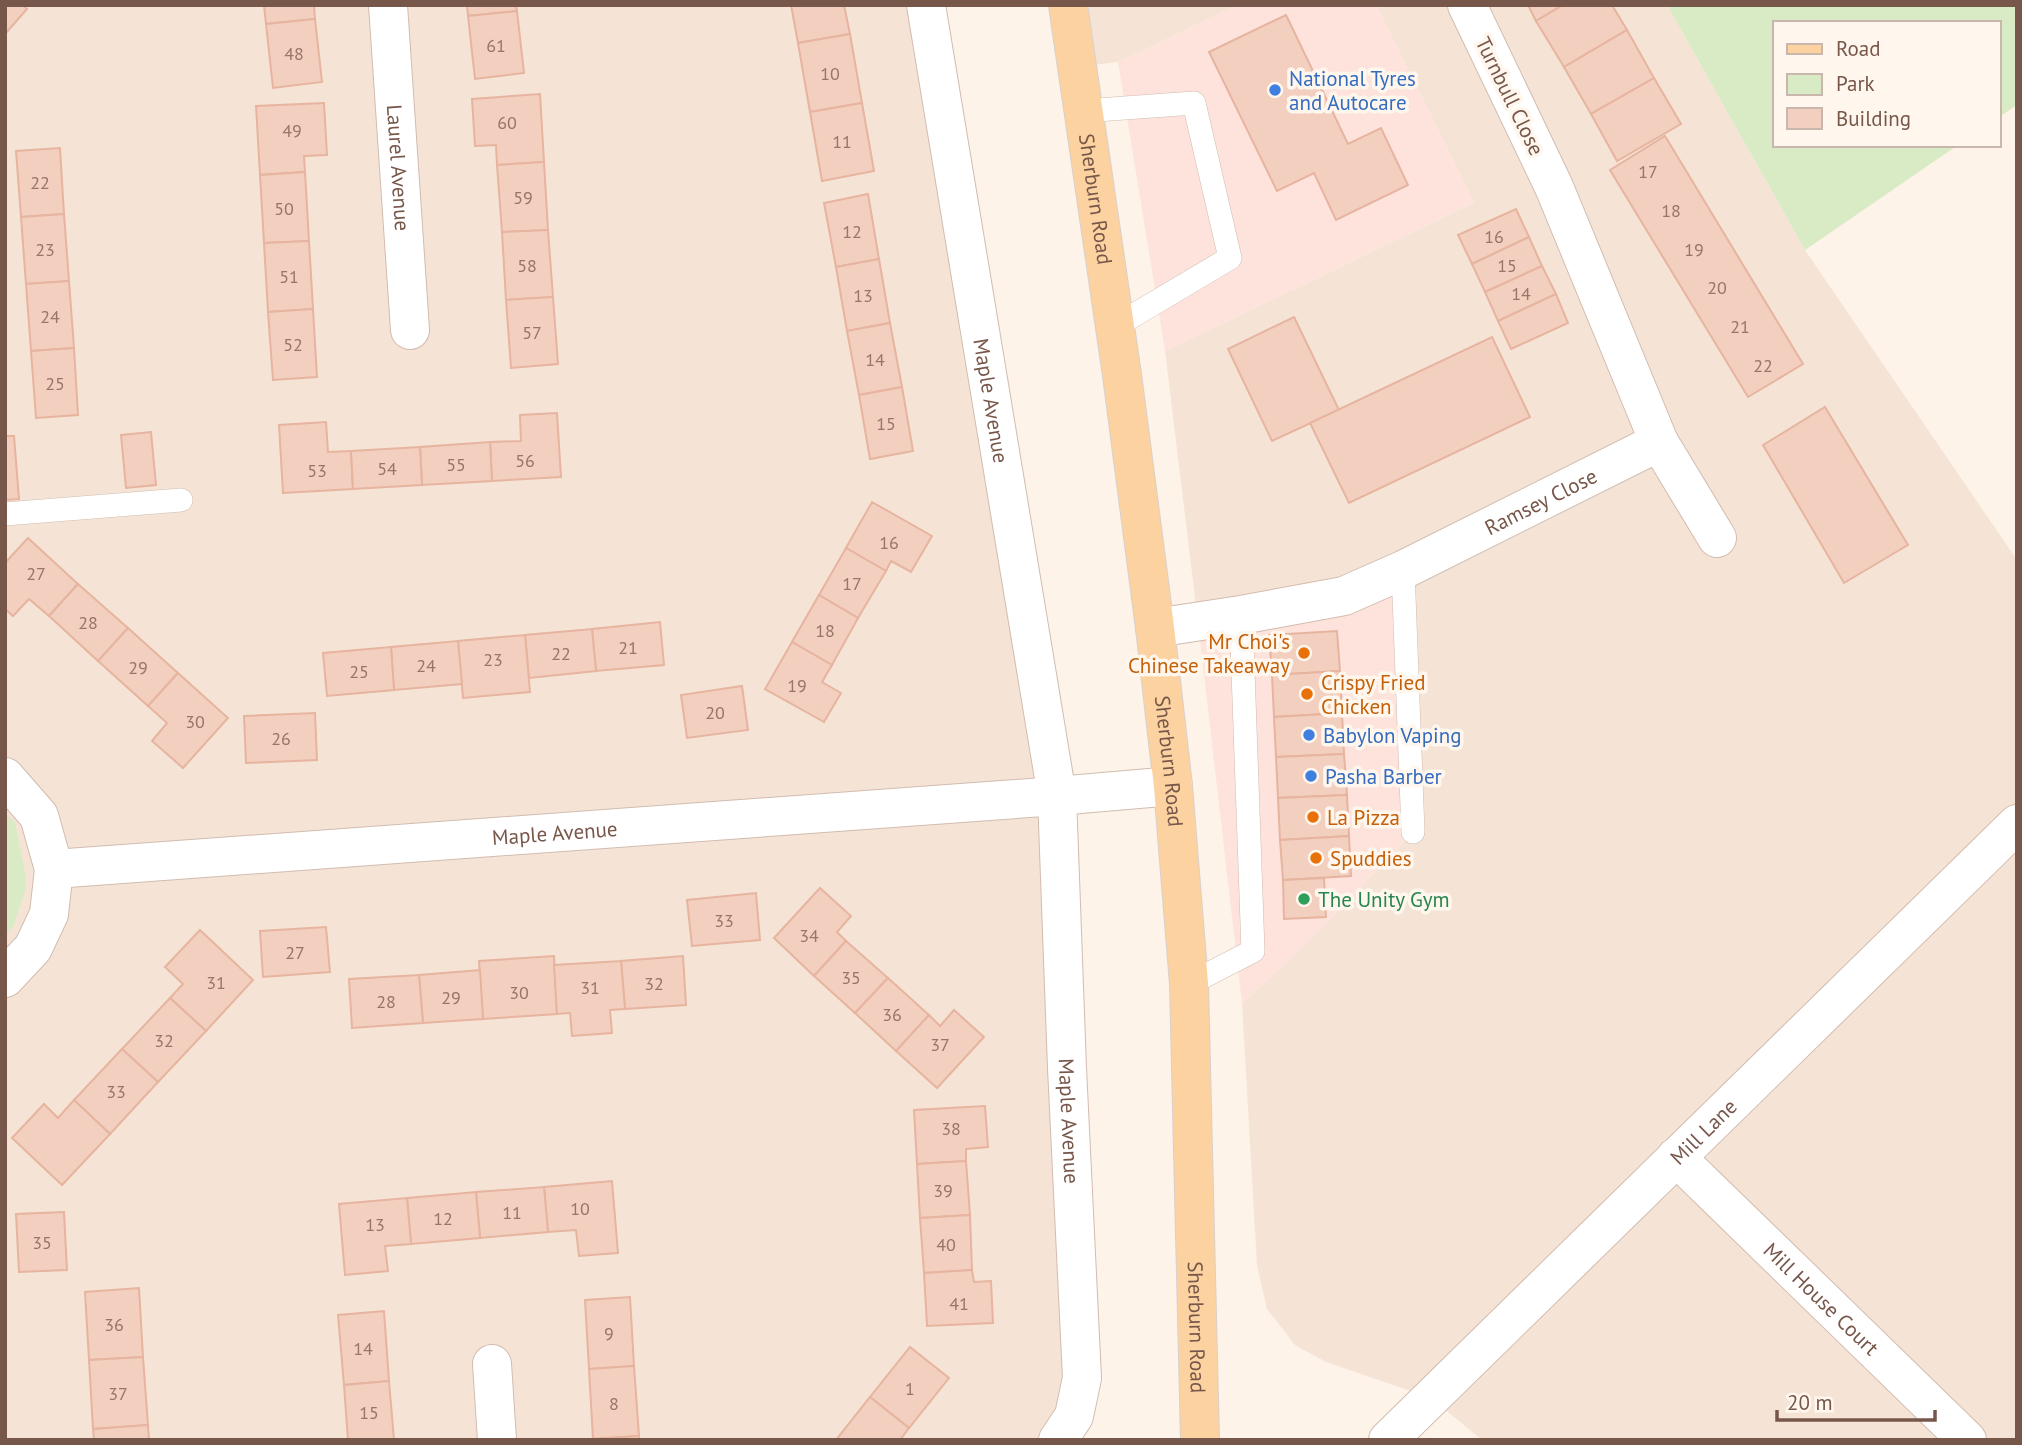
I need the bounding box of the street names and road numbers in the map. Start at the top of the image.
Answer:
street label: Turnbull Close [1470,32,1550,160]
street label: Laurel Avenue [381,104,417,232]
street label: Sherburn Road [1073,132,1119,266]
street label: Maple Avenue [968,336,1015,465]
street label: Ramsey Close [1480,462,1601,541]
street label: Sherburn Road [1149,694,1190,828]
street label: Maple Avenue [491,815,618,851]
street label: Maple Avenue [1053,1058,1086,1184]
street label: Mill Lane [1664,1093,1742,1170]
street label: Mill House Court [1758,1236,1885,1361]
street label: Sherburn Road [1182,1261,1212,1393]

